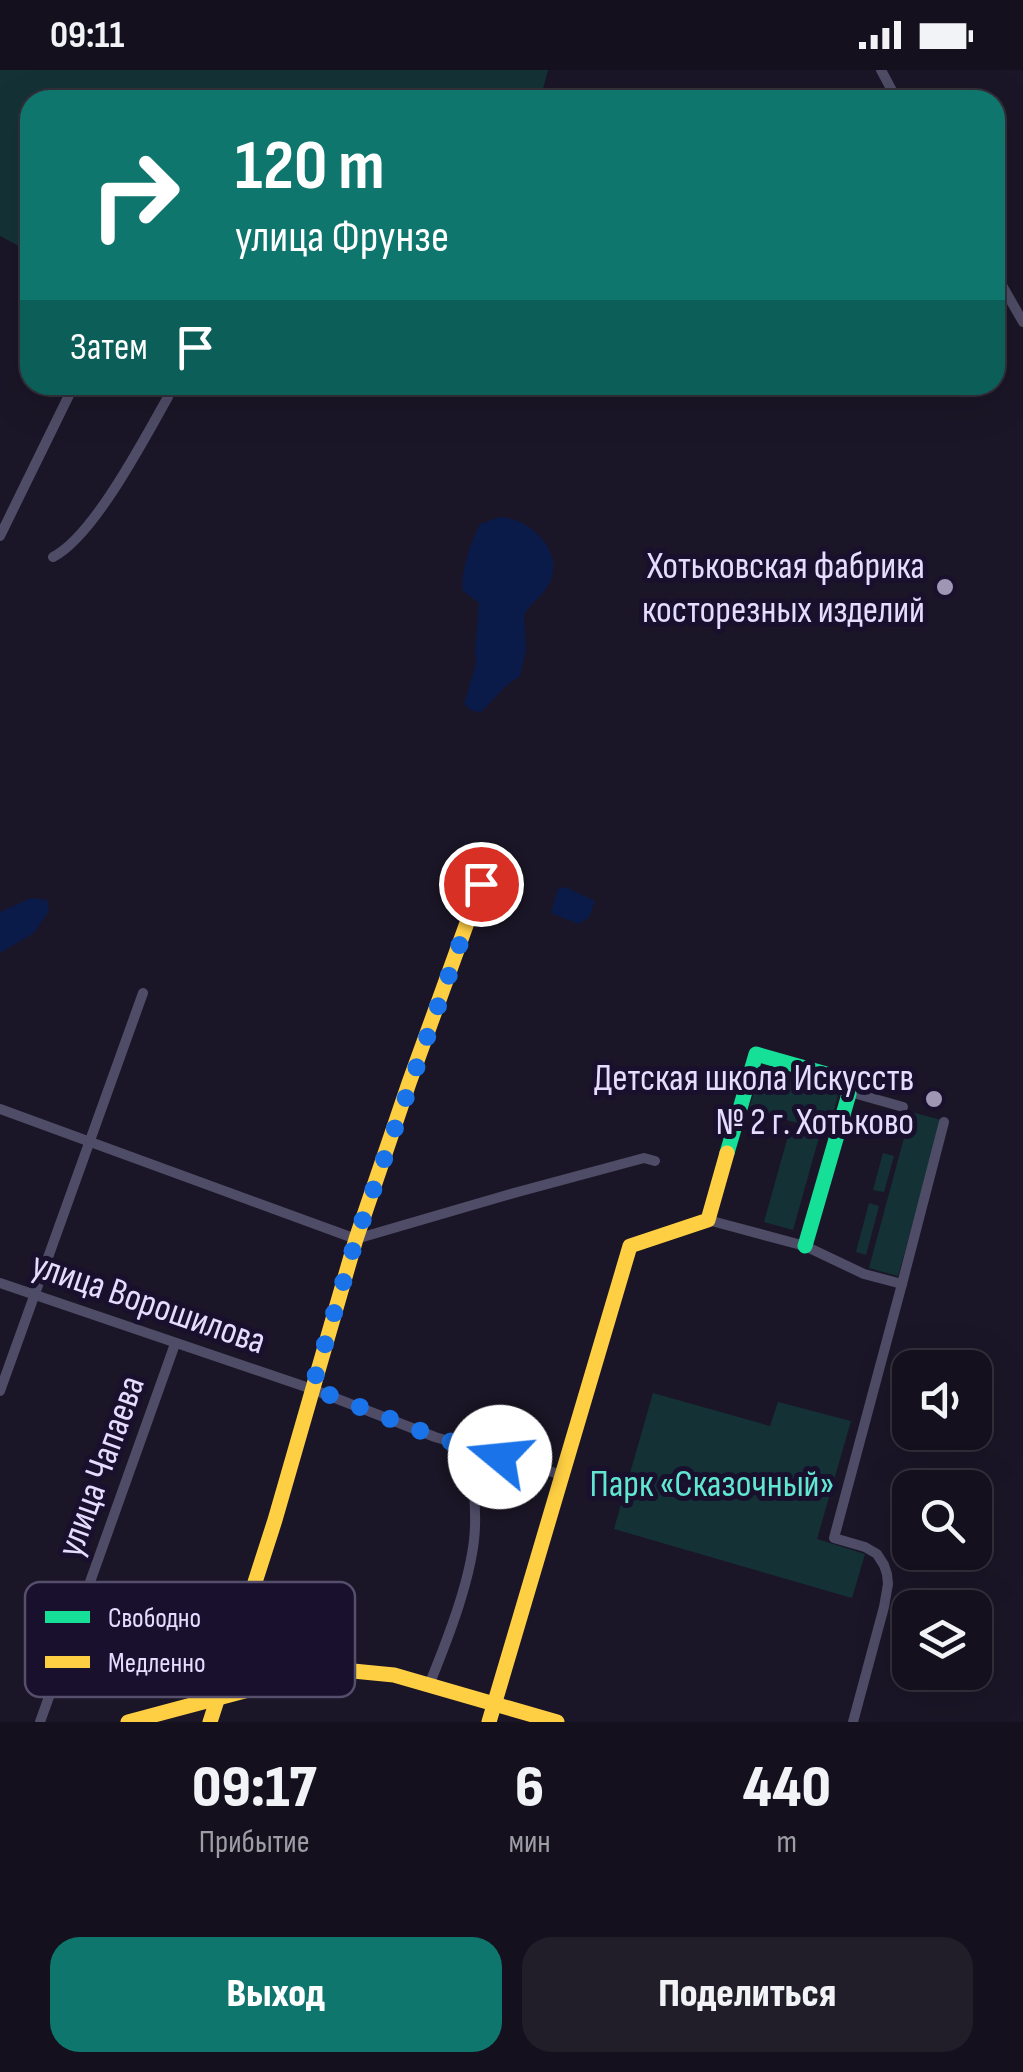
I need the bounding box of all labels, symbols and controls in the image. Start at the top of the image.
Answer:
text: 09:11 [50,13,124,58]
text: 120 m [235,125,385,209]
icon: right [70,130,200,260]
text: улица Фрунзе [235,210,449,265]
icon: arrive [168,320,223,375]
text: Затем [70,325,148,370]
place label: Хотьковская фабрика косторезных изделий [642,544,925,633]
marker: Хотьковская фабрика косторезных изделий [934,576,956,598]
pin [439,842,524,927]
icon: arrive [454,857,509,912]
place label: Детская школа Искусств № 2 г. Хотьково [594,1056,914,1145]
marker: Детская школа Искусств № 2 г. Хотьково [923,1088,945,1110]
street label: улица Ворошилова [26,1242,271,1365]
map controls [892,1350,992,1690]
button: sound [892,1350,992,1450]
street label: улица Чапаева [48,1370,155,1563]
position arrow [448,1405,552,1509]
park label: Парк «Сказочный» [589,1462,835,1507]
button: search [892,1470,992,1570]
legend [25,1582,355,1697]
button: layers [892,1590,992,1690]
text: Свободно [108,1602,201,1635]
text: Медленно [108,1647,206,1680]
text: 09:17 [192,1752,316,1824]
text: 6 [515,1752,544,1824]
text: 440 [743,1752,831,1824]
text: Прибытие [199,1823,310,1862]
text: мин [508,1823,551,1862]
text: m [777,1823,797,1862]
button: Выход [50,1937,502,2052]
button: Поделиться [522,1937,973,2052]

